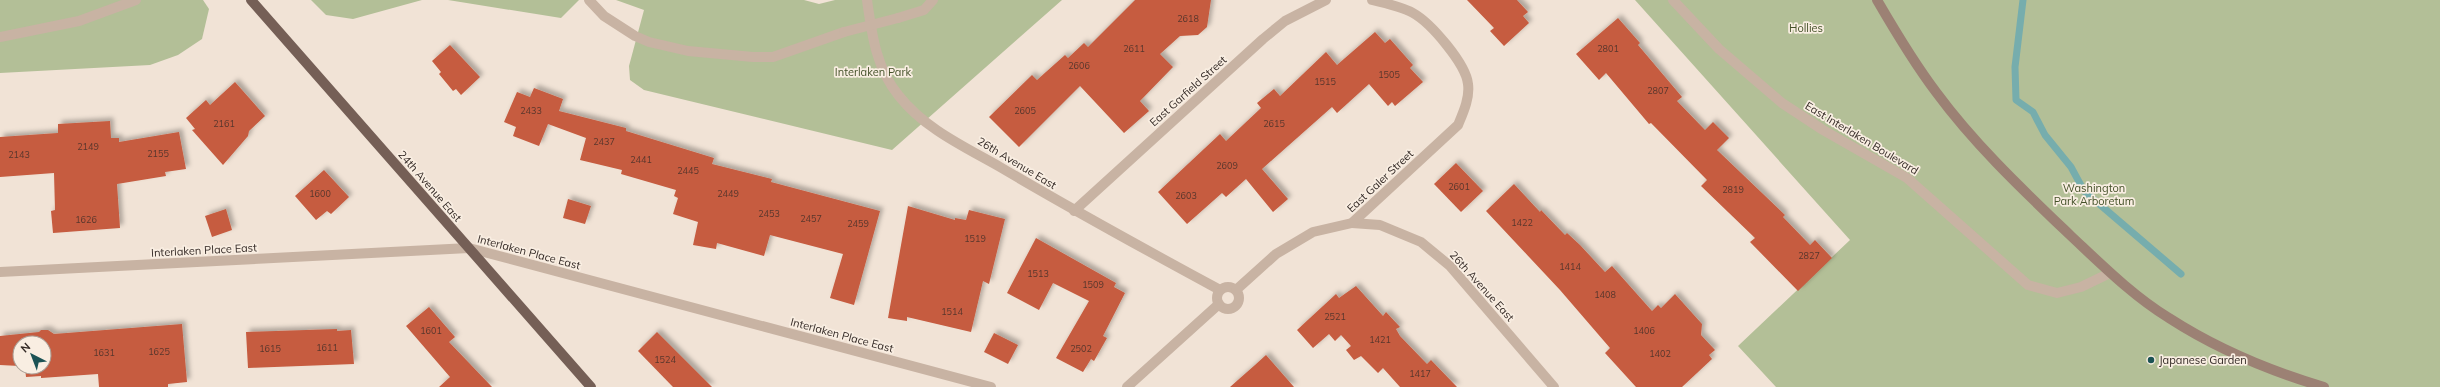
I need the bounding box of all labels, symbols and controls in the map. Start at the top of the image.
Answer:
house number: 2618 [1177,13,1199,24]
park label: Hollies [1789,21,1823,35]
house number: 2611 [1123,43,1145,54]
house number: 2801 [1597,43,1619,54]
street label: East Garfield Street [1147,53,1230,129]
house number: 2606 [1068,60,1090,71]
park label: Interlaken Park [835,65,911,79]
house number: 1505 [1378,69,1400,80]
house number: 1515 [1314,76,1336,87]
house number: 2807 [1647,85,1669,96]
street label: East Interlaken Boulevard [1803,99,1921,177]
house number: 2433 [520,105,542,116]
house number: 2605 [1014,105,1036,116]
house number: 2161 [213,118,235,129]
house number: 2615 [1263,118,1285,129]
street label: 26th Avenue East [975,134,1059,192]
house number: 2437 [593,136,615,147]
house number: 2149 [77,141,99,152]
street label: East Galer Street [1344,147,1416,215]
house number: 2155 [147,148,169,159]
street label: 24th Avenue East [395,148,465,225]
house number: 2143 [8,149,30,160]
house number: 2441 [630,154,652,165]
house number: 2609 [1216,160,1238,171]
house number: 2445 [677,165,699,176]
house number: 2601 [1448,181,1470,192]
park label: Washington Park Arboretum [2054,181,2134,208]
house number: 2819 [1722,184,1744,195]
house number: 1600 [309,188,331,199]
house number: 2449 [717,188,739,199]
house number: 2603 [1175,190,1197,201]
house number: 2453 [758,208,780,219]
house number: 2457 [800,213,822,224]
house number: 1626 [75,214,97,225]
house number: 1422 [1511,217,1533,228]
house number: 2459 [847,218,869,229]
street label: Interlaken Place East [476,232,582,273]
house number: 1519 [964,233,986,244]
street label: Interlaken Place East [151,240,257,260]
street label: 26th Avenue East [1447,248,1517,324]
house number: 2827 [1798,250,1820,261]
house number: 1414 [1559,261,1581,272]
house number: 1513 [1027,268,1049,279]
house number: 1509 [1082,279,1104,290]
house number: 1408 [1594,289,1616,300]
house number: 1514 [941,306,963,317]
house number: 2521 [1324,311,1346,322]
street label: Interlaken Place East [789,315,895,356]
house number: 1601 [420,325,442,336]
house number: 1406 [1633,325,1655,336]
house number: 1421 [1369,334,1391,345]
north arrow [12,335,52,375]
text: N [18,340,33,356]
house number: 1611 [316,342,338,353]
house number: 1615 [259,343,281,354]
house number: 2502 [1070,343,1092,354]
house number: 1625 [148,346,170,357]
house number: 1631 [93,347,115,358]
house number: 1402 [1649,348,1671,359]
place label: Japanese Garden [2159,353,2247,367]
house number: 1524 [654,354,676,365]
marker: Japanese Garden [2146,355,2156,365]
house number: 1417 [1409,368,1431,379]

